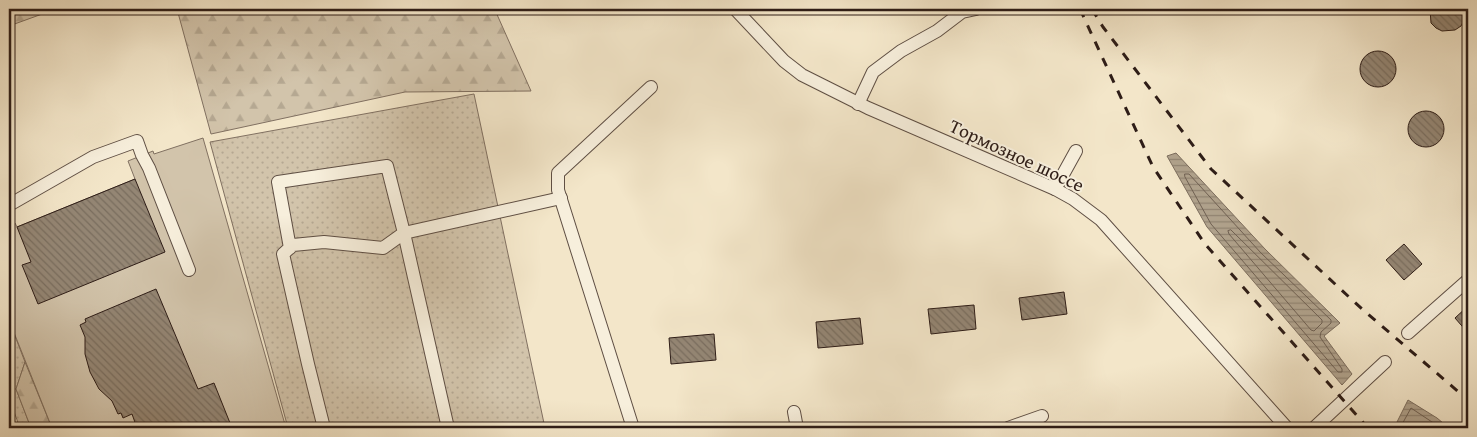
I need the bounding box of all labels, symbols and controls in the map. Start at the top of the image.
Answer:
street label: Тормозное шоссе [945,112,1089,199]

